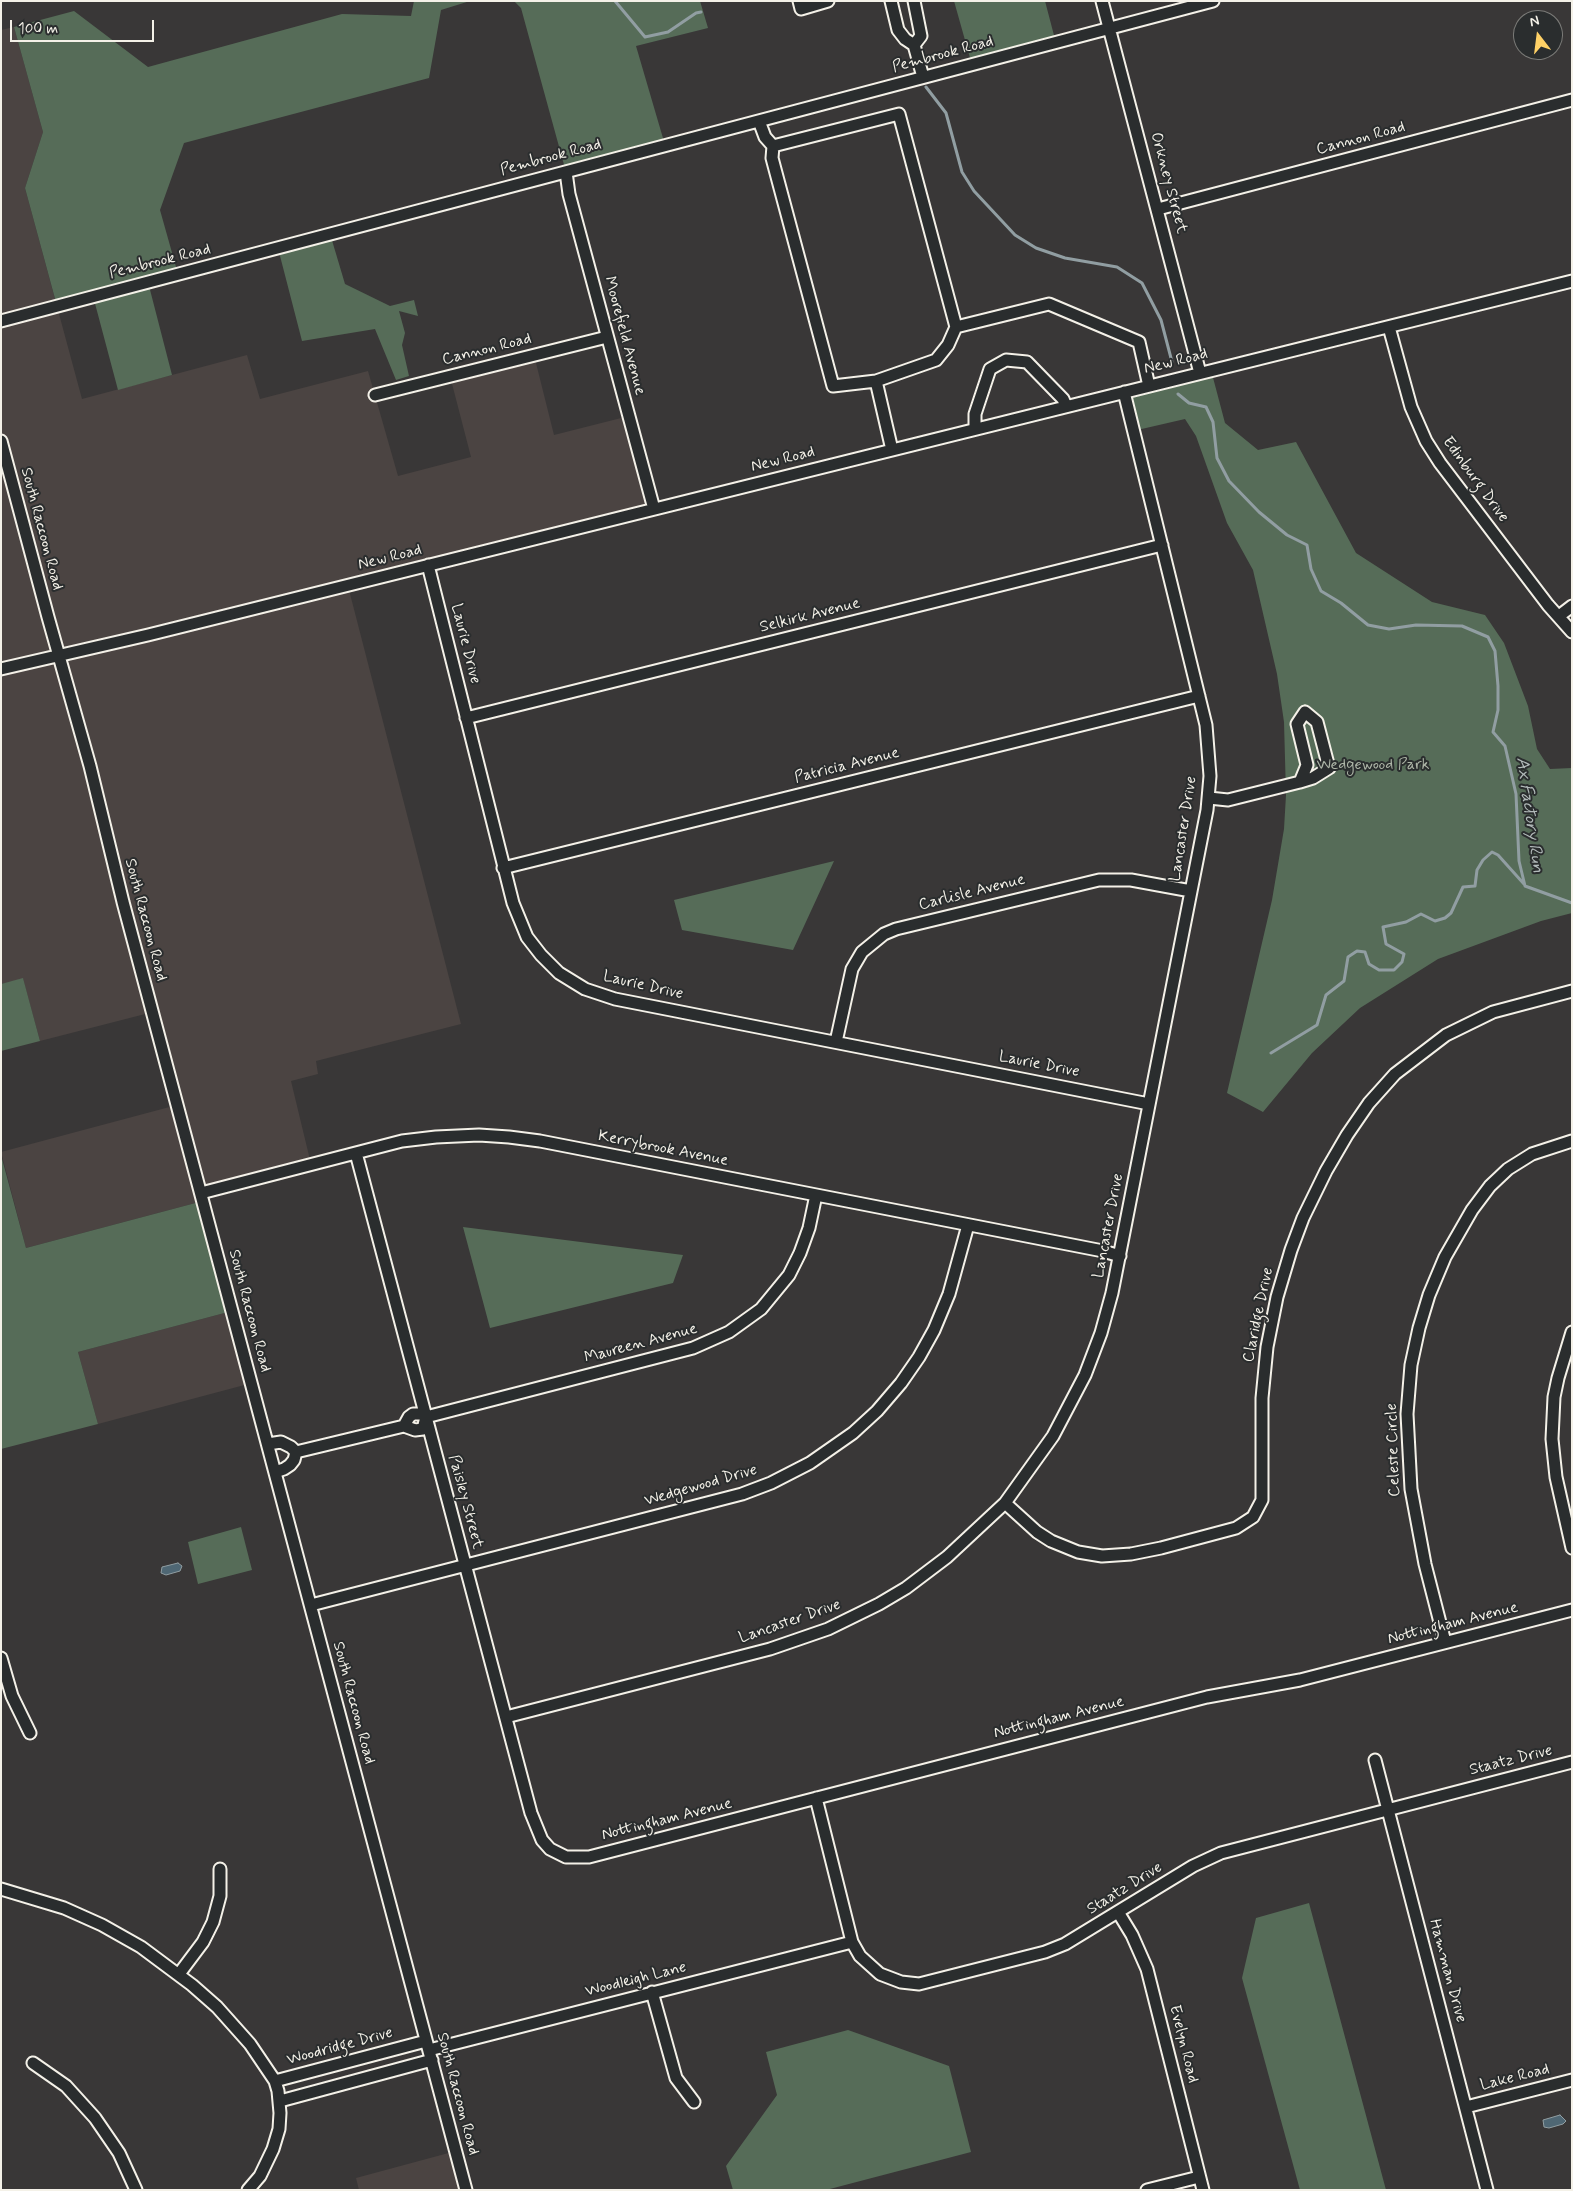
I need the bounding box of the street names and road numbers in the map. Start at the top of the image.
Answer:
street label: Pembrook Road [890,32,996,78]
street label: Cannon Road [1315,118,1407,160]
street label: Orkney Street [1145,130,1191,236]
street label: Pembrook Road [498,135,604,181]
street label: Pembrook Road [107,240,213,284]
street label: Moorefield Avenue [599,274,649,398]
street label: Cannon Road [440,330,534,370]
street label: New Road [1142,345,1210,379]
street label: Edinburg Drive [1438,433,1512,527]
street label: New Road [749,443,817,477]
street label: South Raccoon Road [15,466,67,592]
street label: New Road [356,541,424,575]
street label: Selkirk Avenue [758,594,862,638]
street label: Laurie Drive [446,602,484,686]
street label: Patricia Avenue [793,744,901,788]
street label: Lancaster Drive [1166,775,1202,883]
street label: South Raccoon Road [119,857,171,983]
street label: Carlisle Avenue [917,871,1027,915]
street label: Laurie Drive [601,967,685,1005]
street label: Laurie Drive [997,1048,1081,1082]
street label: Kerrybrook Avenue [596,1127,730,1171]
street label: Lancaster Drive [1089,1172,1129,1280]
street label: South Raccoon Road [223,1248,275,1374]
street label: Claridge Drive [1240,1266,1278,1364]
street label: Maureen Avenue [582,1320,700,1368]
street label: Celeste Circle [1383,1403,1405,1497]
street label: Paisley Street [443,1453,487,1551]
street label: Wedgewood Drive [642,1461,760,1511]
street label: Lancaster Drive [737,1596,843,1648]
street label: Nottingham Avenue [1386,1599,1520,1649]
street label: South Raccoon Road [327,1640,379,1766]
street label: Nottingham Avenue [992,1693,1126,1743]
street label: Staatz Drive [1467,1741,1555,1781]
street label: Nottingham Avenue [600,1795,734,1845]
street label: Staatz Drive [1084,1858,1166,1920]
street label: Hamman Drive [1424,1917,1470,2025]
street label: Woodleigh Lane [583,1958,689,2002]
street label: Evelyn Road [1164,2003,1202,2085]
street label: Woodridge Drive [285,2024,395,2070]
street label: South Raccoon Road [431,2031,483,2157]
street label: Lake Road [1478,2060,1552,2096]

